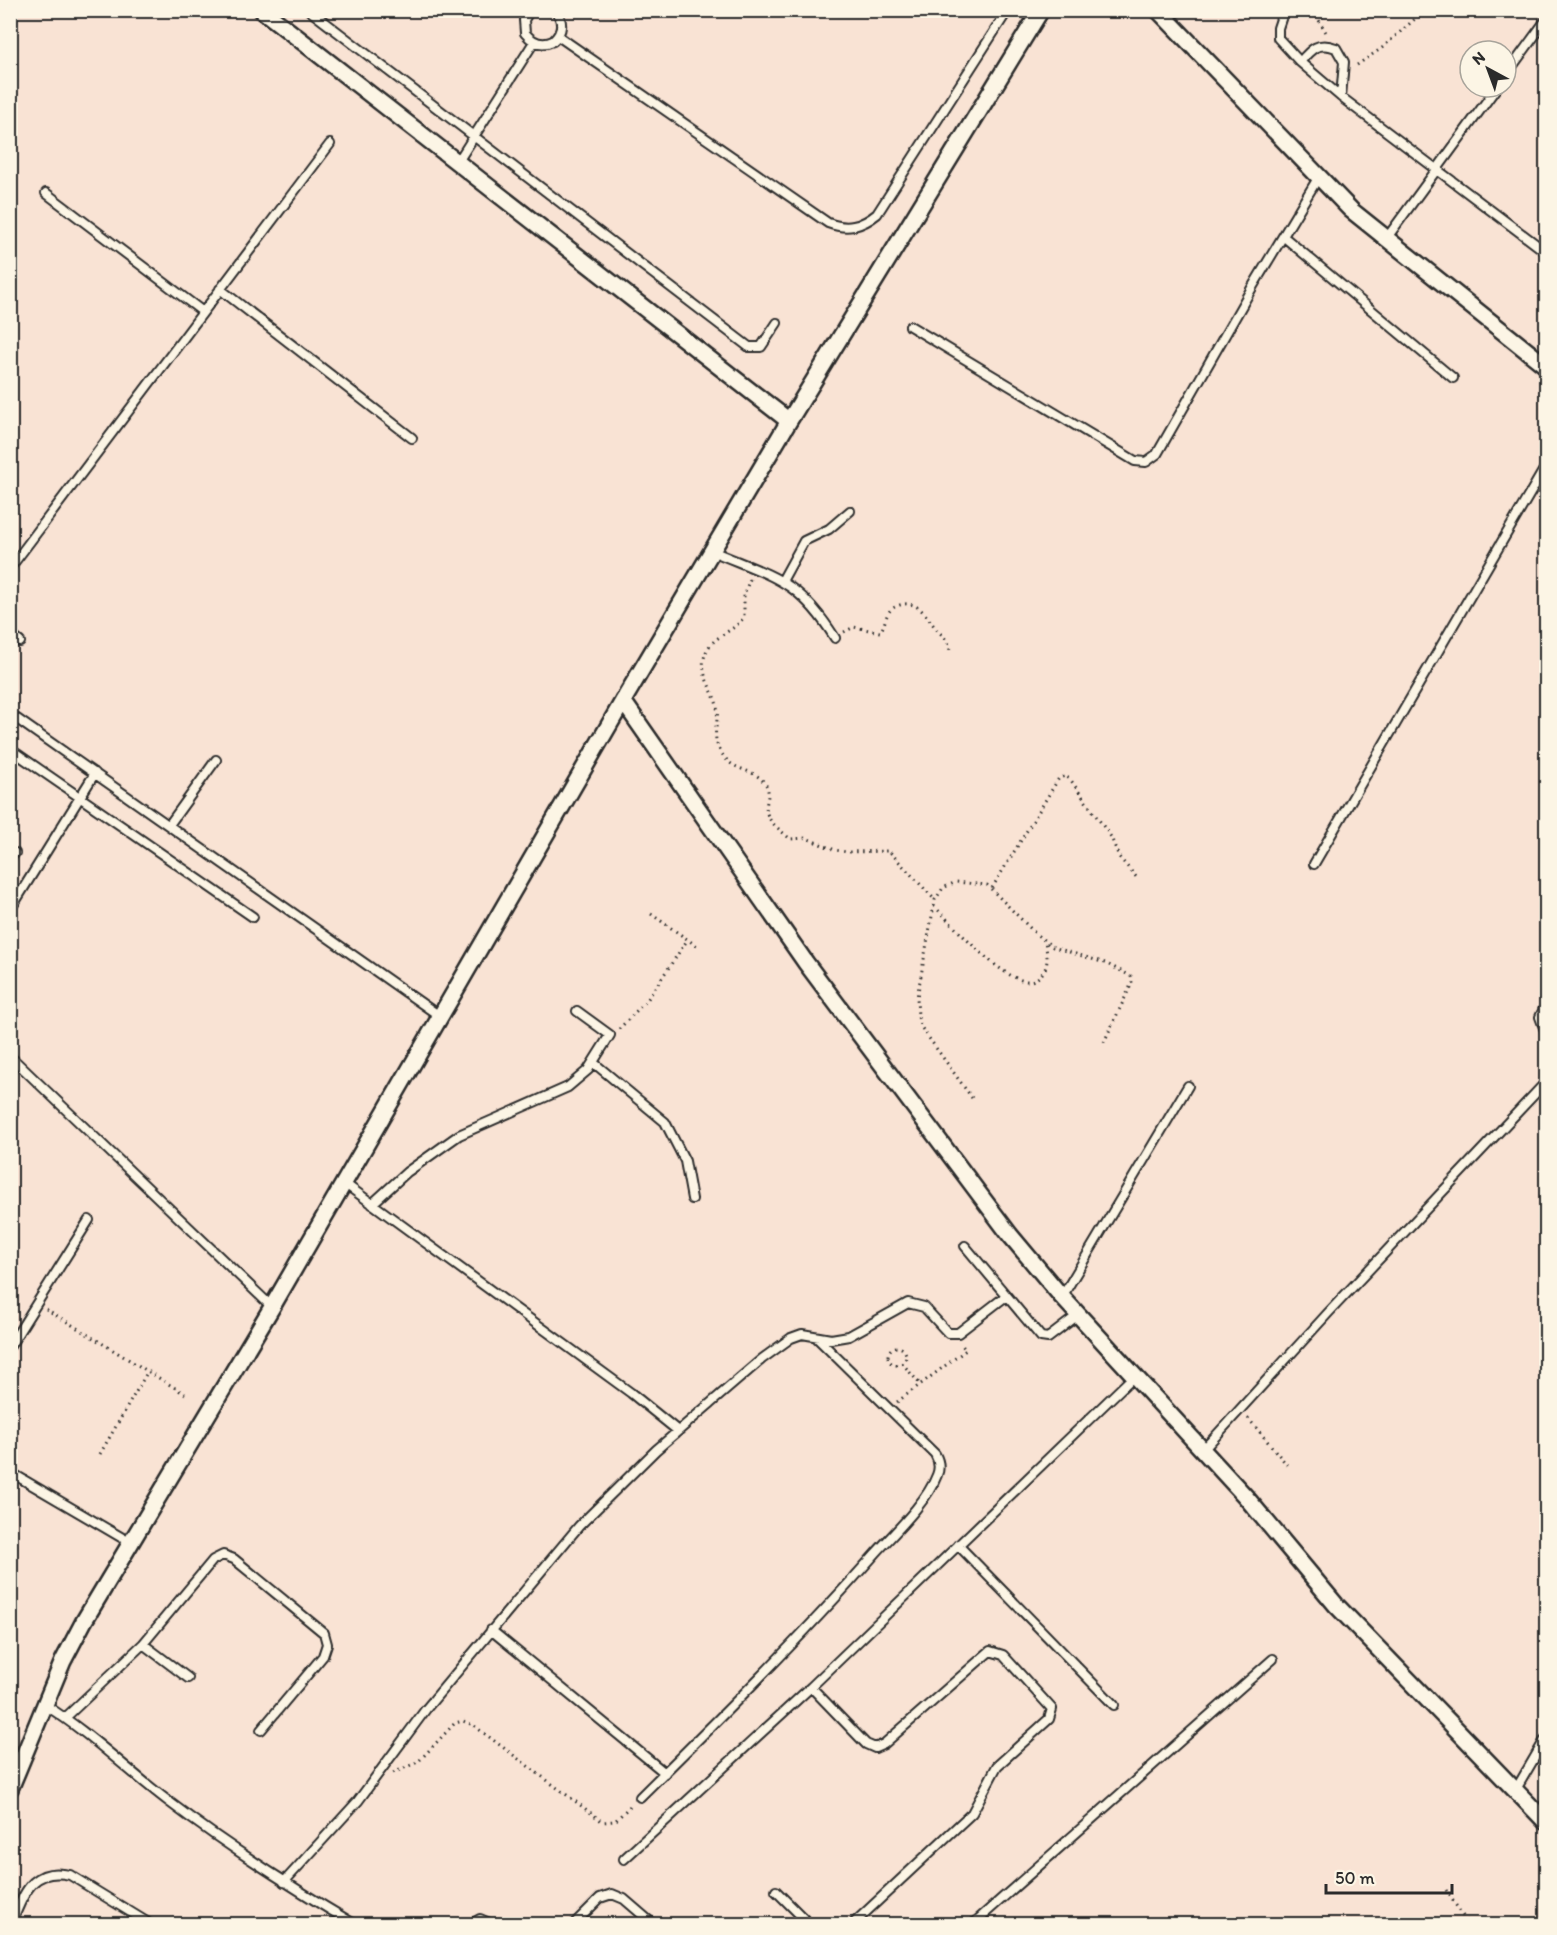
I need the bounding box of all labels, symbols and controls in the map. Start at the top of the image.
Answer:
north arrow [1458,39,1518,99]
text: N [1468,47,1489,69]
scale bar [1326,1857,1452,1895]
text: 50 m [1335,1867,1375,1889]

